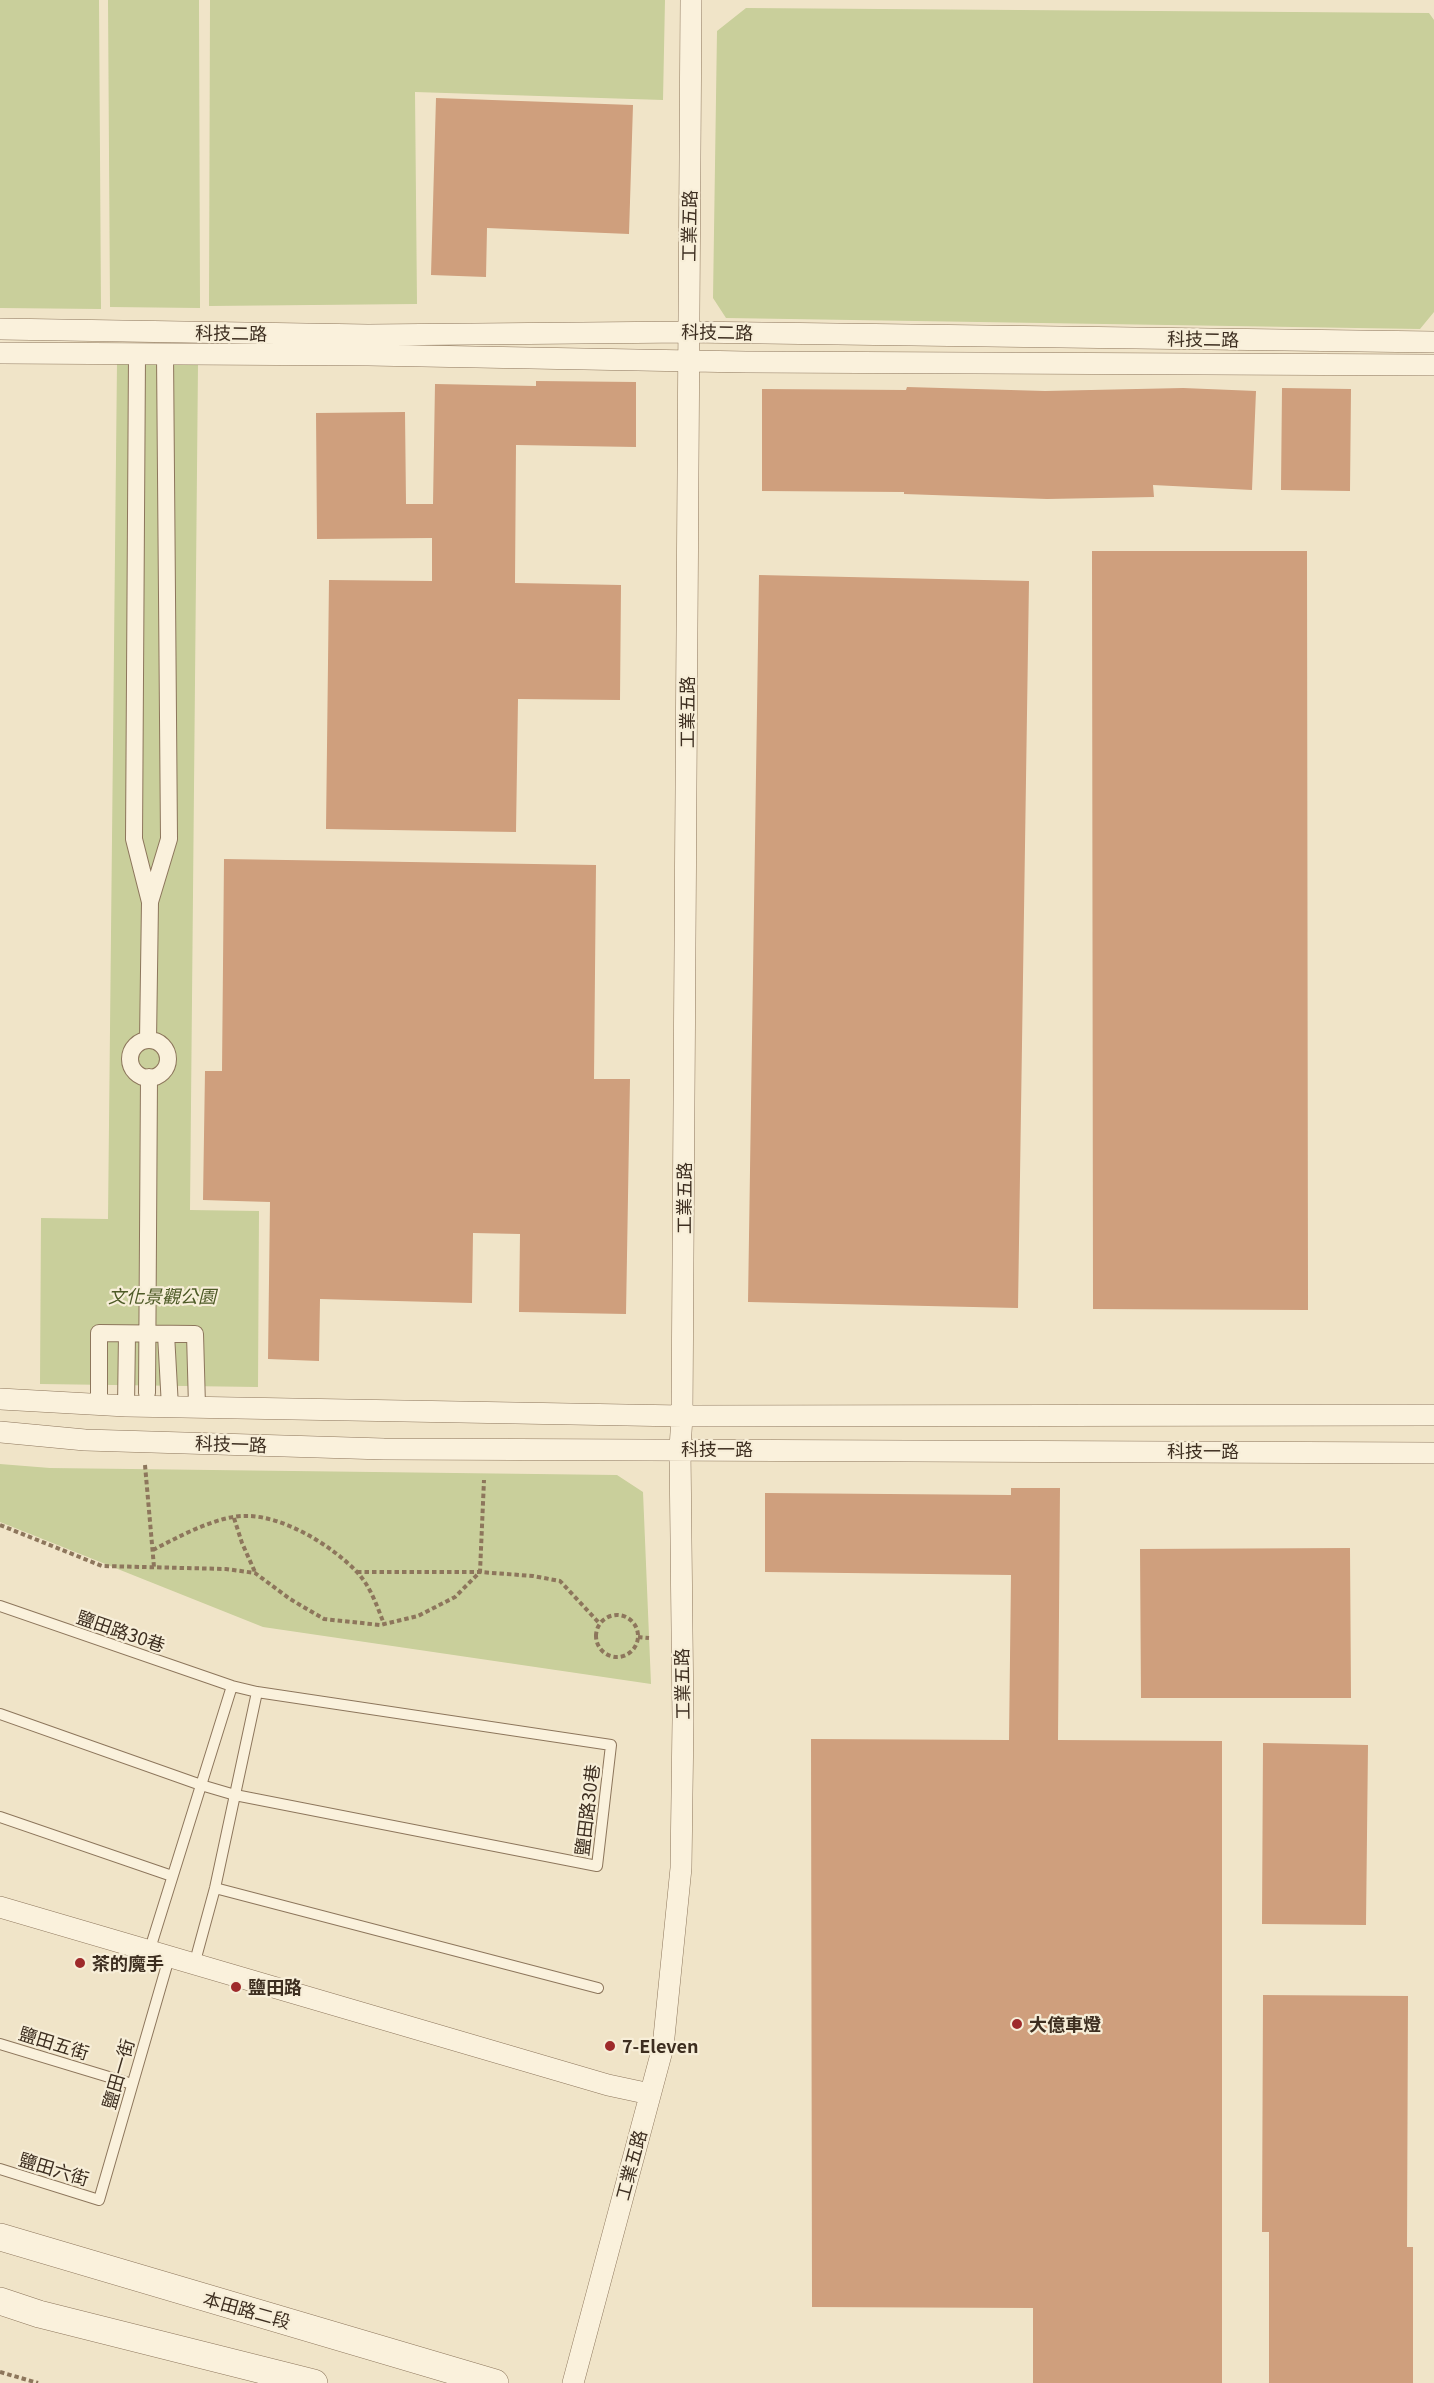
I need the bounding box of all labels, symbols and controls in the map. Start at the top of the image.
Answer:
street label: 工業五路 [678,190,700,262]
street label: 科技二路 [681,321,753,343]
street label: 科技二路 [195,322,267,344]
street label: 科技二路 [1167,328,1239,350]
street label: 工業五路 [676,676,698,748]
street label: 工業五路 [673,1162,695,1234]
park label: 文化景觀公園 [108,1285,216,1307]
street label: 科技一路 [195,1432,267,1456]
street label: 科技一路 [681,1438,753,1460]
street label: 科技一路 [1167,1440,1239,1462]
street label: 鹽田路30巷 [74,1606,168,1656]
street label: 工業五路 [671,1648,693,1720]
street label: 鹽田路30巷 [571,1763,603,1857]
place label: 茶的魔手 [92,1952,164,1974]
marker: 茶的魔手 [73,1956,87,1970]
place label: 鹽田路 [248,1976,302,1998]
marker: 鹽田路 [229,1980,243,1994]
place label: 大億車燈 [1029,2013,1101,2035]
marker: 大億車燈 [1010,2017,1024,2031]
street label: 鹽田五街 [16,2022,92,2064]
place label: 7-Eleven [622,2035,698,2057]
street label: 鹽田一街 [98,2036,138,2112]
marker: 7-Eleven [603,2039,617,2053]
street label: 工業五路 [611,2127,651,2203]
street label: 鹽田六街 [16,2148,92,2190]
street label: 本田路二段 [201,2287,293,2333]

